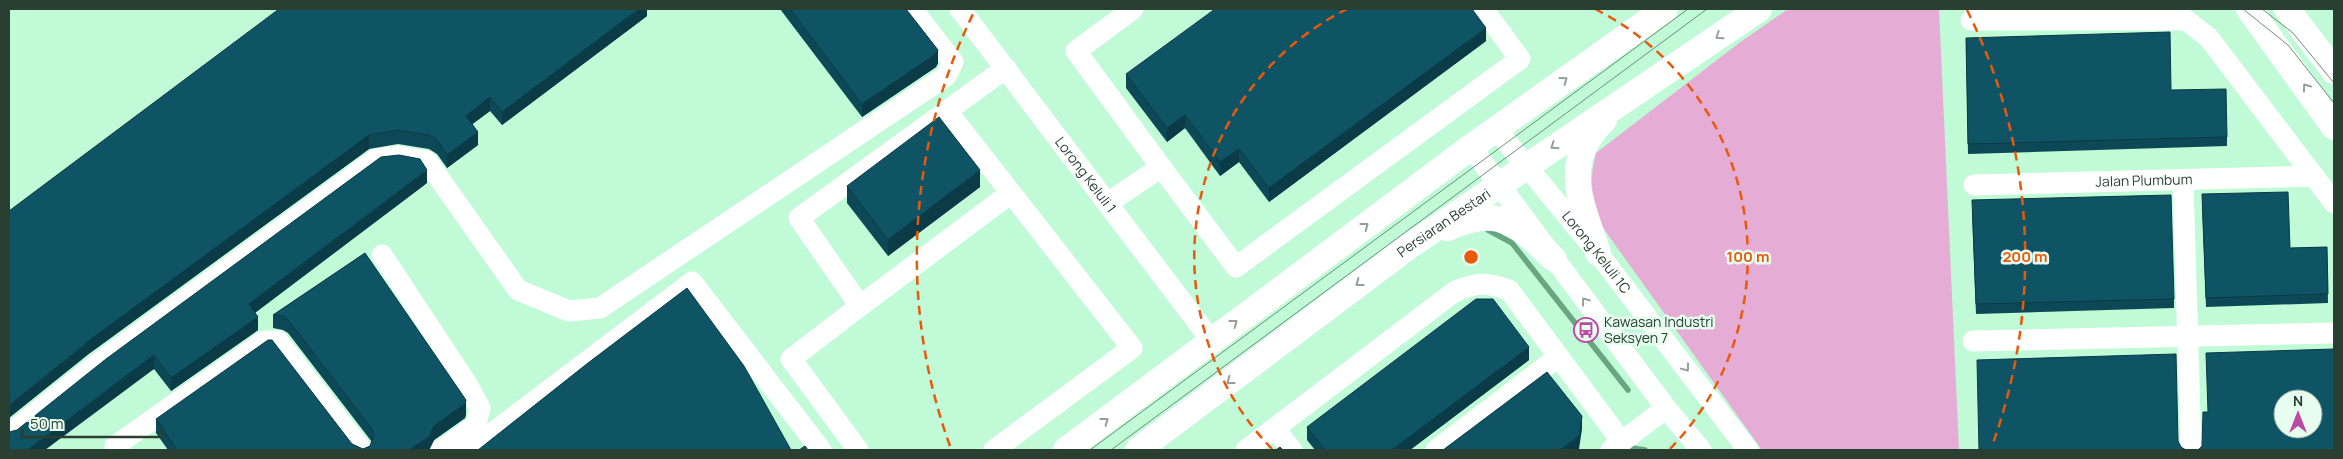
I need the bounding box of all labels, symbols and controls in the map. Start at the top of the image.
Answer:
one-way arrow [1715,30,1724,39]
one-way arrow [1558,77,1568,86]
one-way arrow [2303,83,2312,93]
street label: Lorong Keluli 1 [1051,133,1121,216]
one-way arrow [1551,140,1560,149]
street label: Jalan Plumbum [2095,169,2193,191]
street label: Persiaran Bestari [1393,184,1494,261]
street label: Lorong Keluli 1C [1558,207,1635,297]
one-way arrow [1359,223,1368,231]
text: 100 m [1727,246,1769,267]
text: 200 m [2002,246,2048,267]
centre of rings [1462,248,1480,266]
one-way arrow [1355,277,1365,286]
one-way arrow [1583,298,1591,307]
place label: Kawasan Industri Seksyen 7 [1604,312,1714,347]
bus stop icon: Kawasan Industri Seksyen 7 [1573,317,1599,343]
one-way arrow [1229,319,1238,329]
one-way arrow [1680,362,1689,372]
one-way arrow [1227,375,1236,383]
north arrow [2273,389,2323,439]
text: N [2293,391,2303,410]
scale bar [22,406,161,438]
text: 50 m [30,413,64,434]
one-way arrow [1099,418,1109,427]

